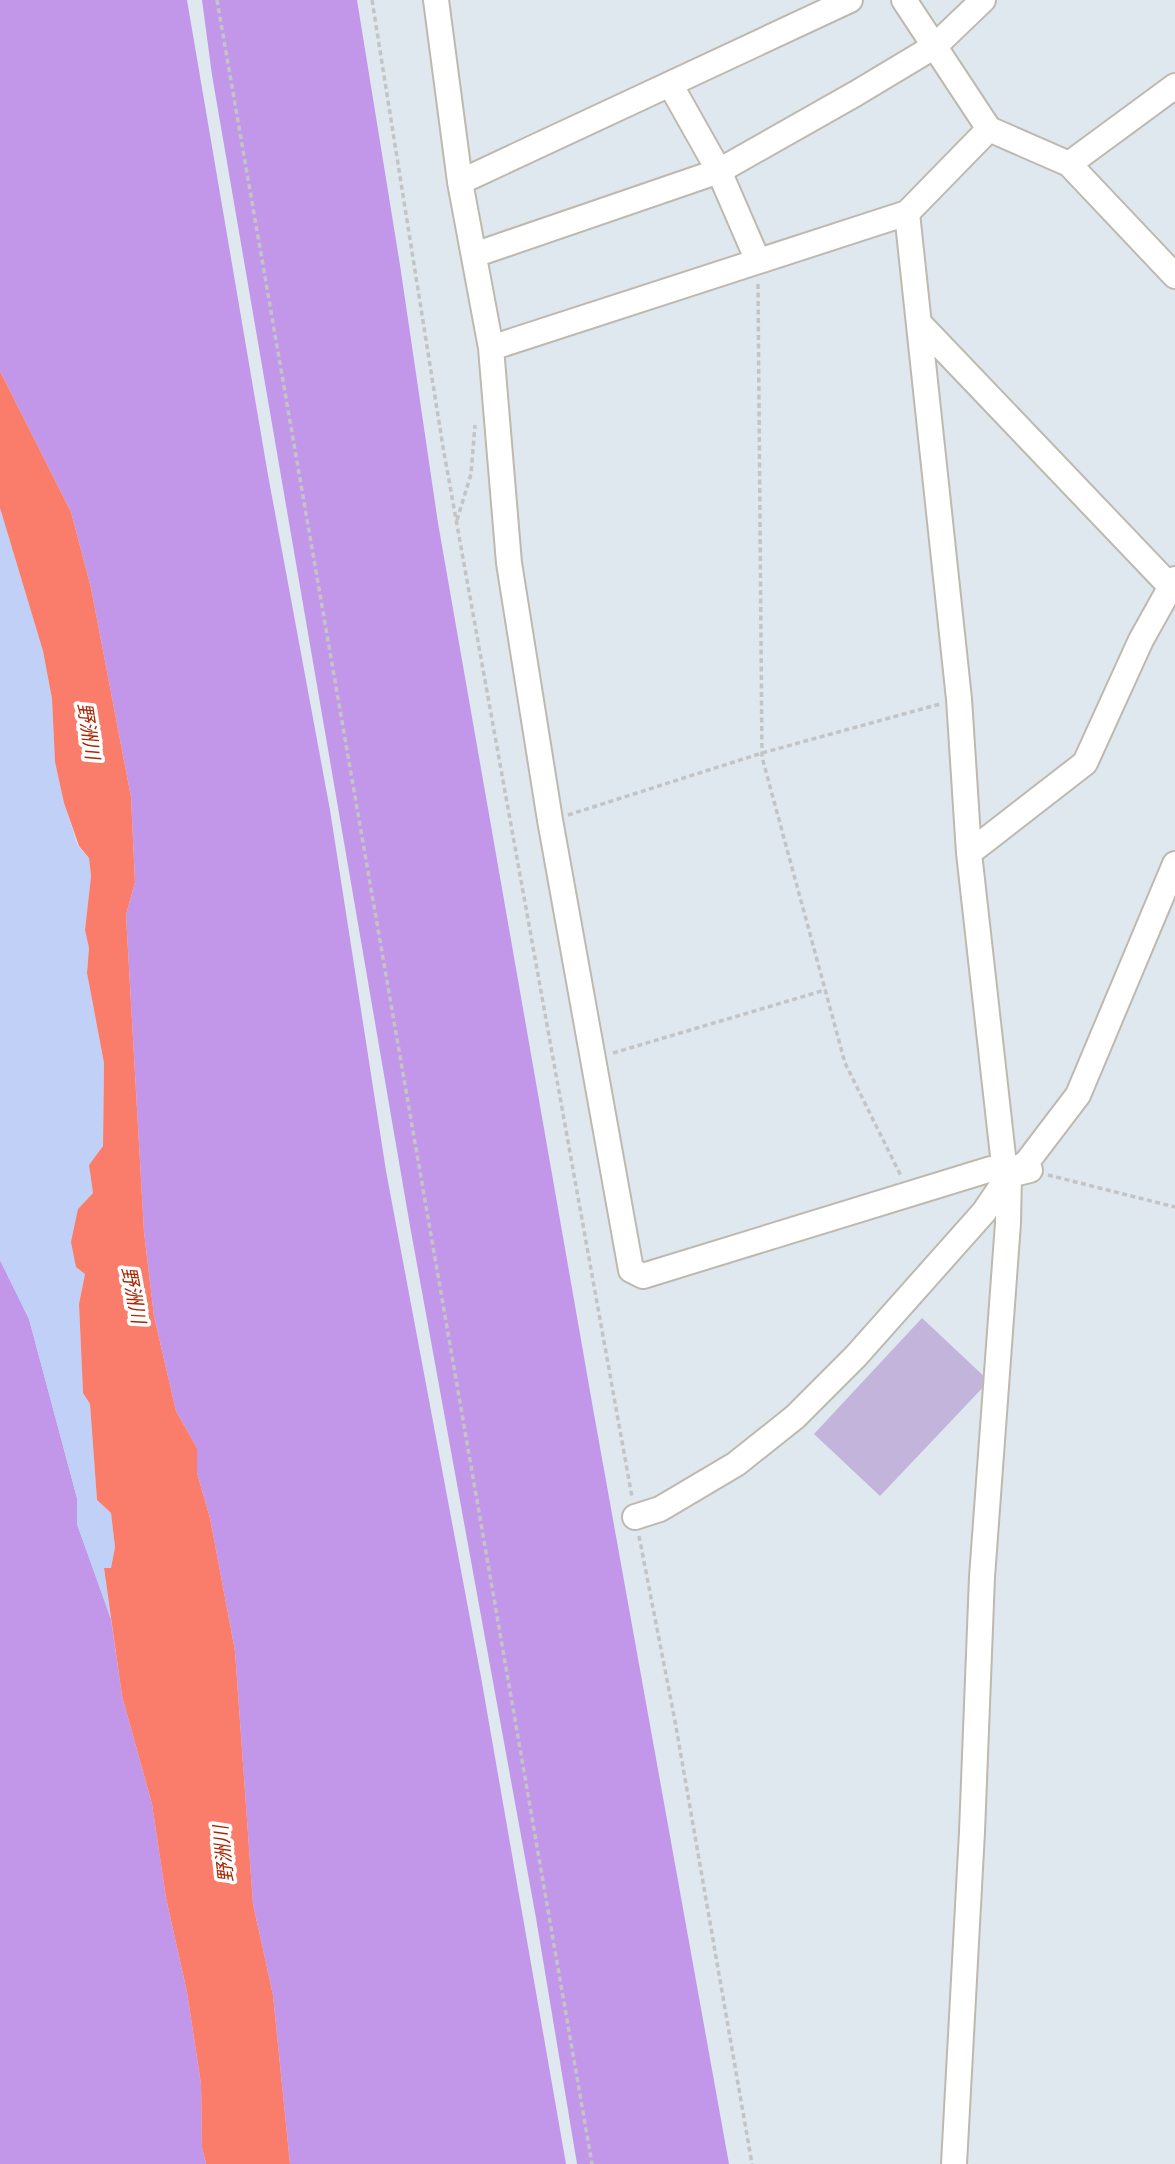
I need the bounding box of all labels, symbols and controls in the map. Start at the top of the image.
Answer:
water label: 野洲川 [74,701,106,763]
water label: 野洲川 [118,1265,152,1327]
water label: 野洲川 [208,1823,237,1884]

